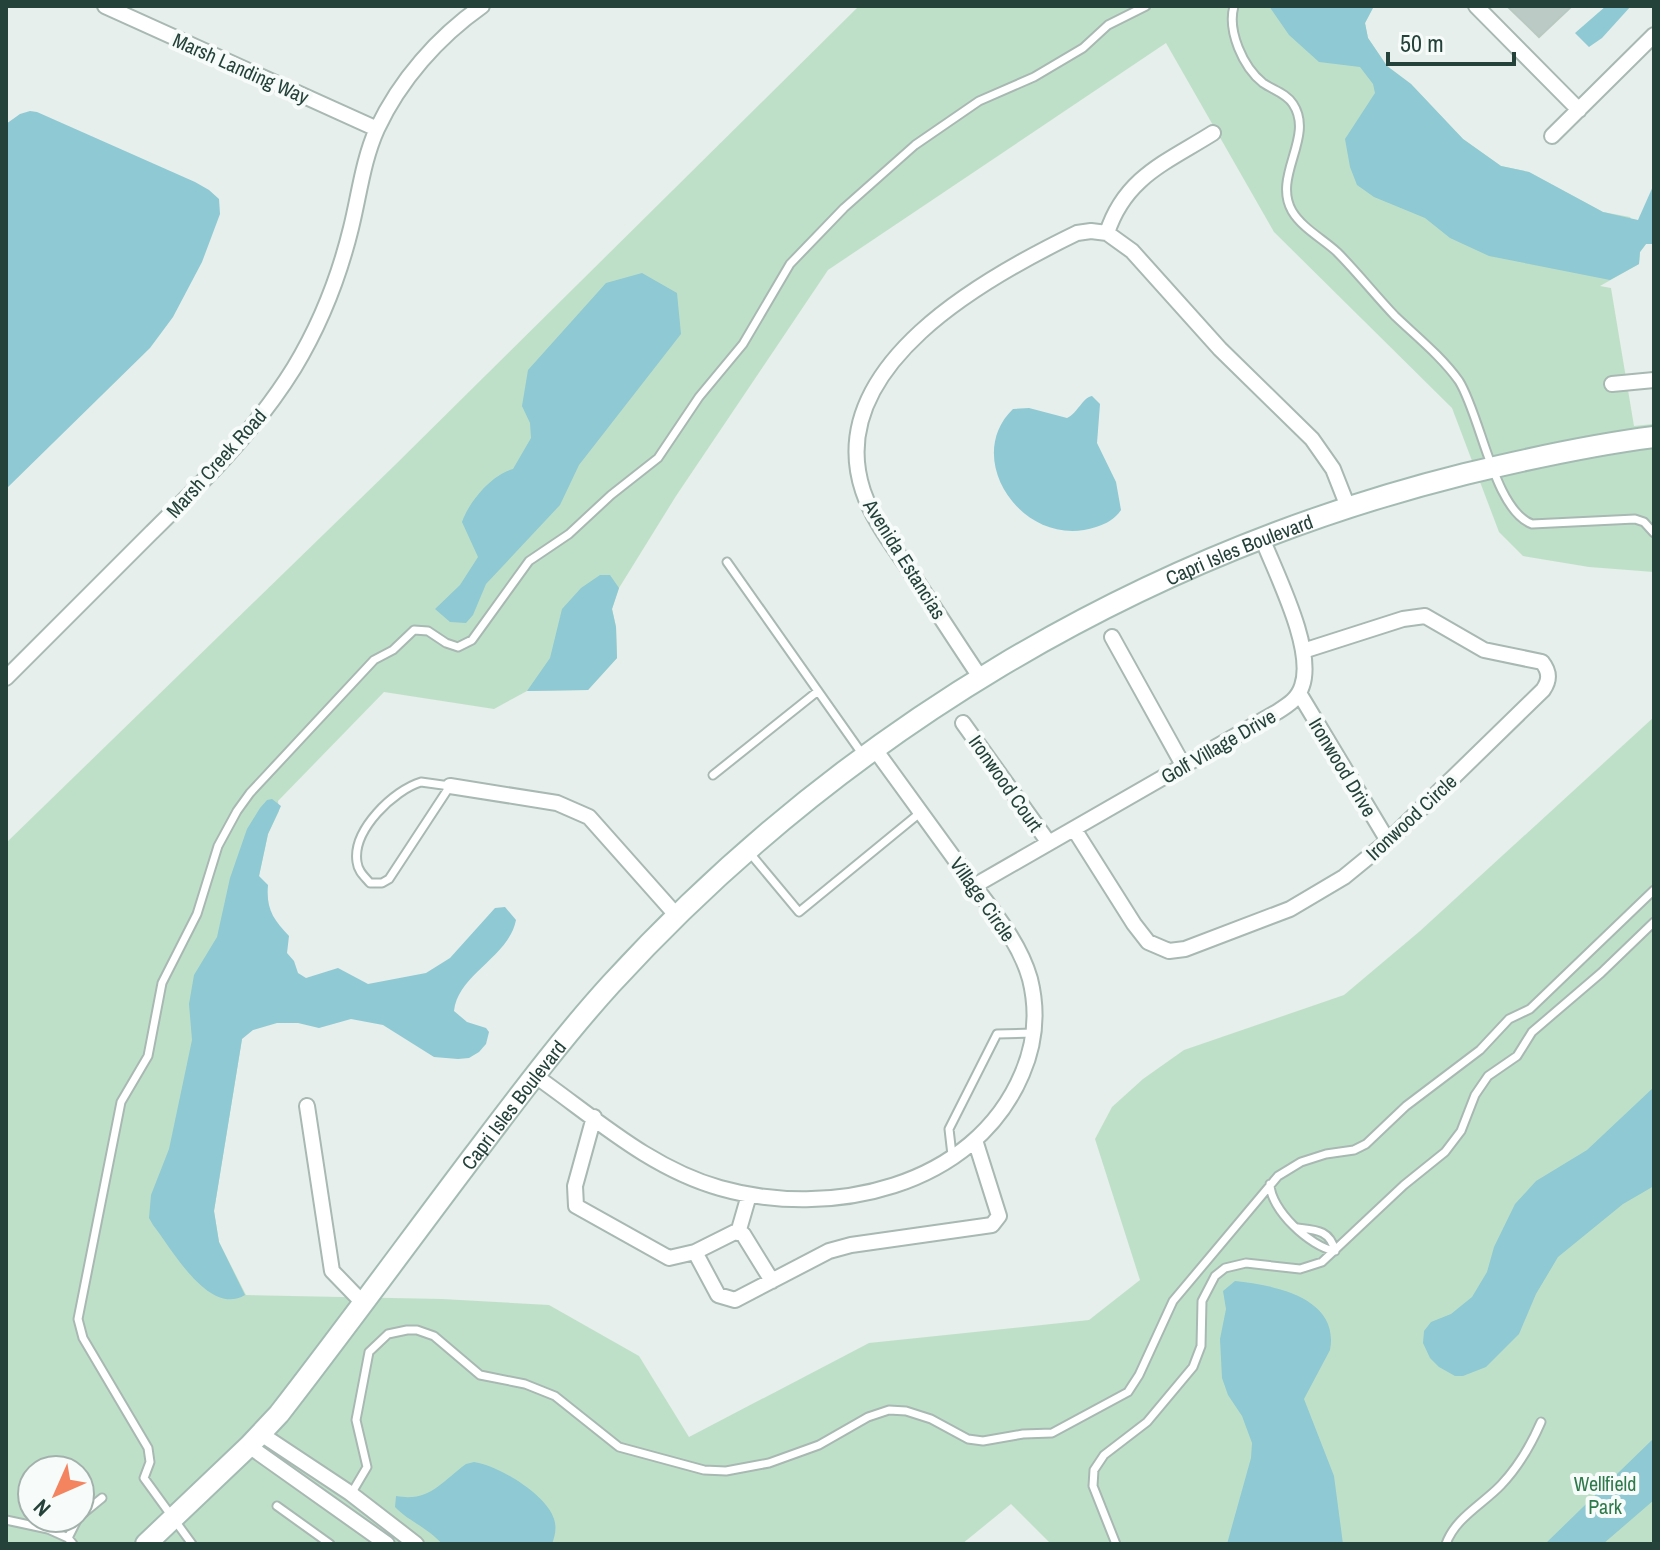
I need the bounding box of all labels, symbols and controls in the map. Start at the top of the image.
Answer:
scale bar [1388,16,1514,66]
street label: Marsh Landing Way [169,26,314,110]
text: 50 m [1400,27,1444,59]
street label: Marsh Creek Road [160,403,272,523]
street label: Avenida Estancias [857,493,953,624]
street label: Capri Isles Boulevard [1161,507,1316,591]
street label: Golf Village Drive [1156,702,1280,790]
street label: Ironwood Drive [1303,712,1383,822]
street label: Ironwood Court [963,729,1049,837]
street label: Ironwood Circle [1360,768,1462,866]
street label: Village Circle [944,851,1022,947]
street label: Capri Isles Boulevard [454,1034,571,1175]
north arrow [16,1454,96,1534]
park label: Wellfield Park [1574,1470,1636,1520]
text: N [27,1493,57,1523]

